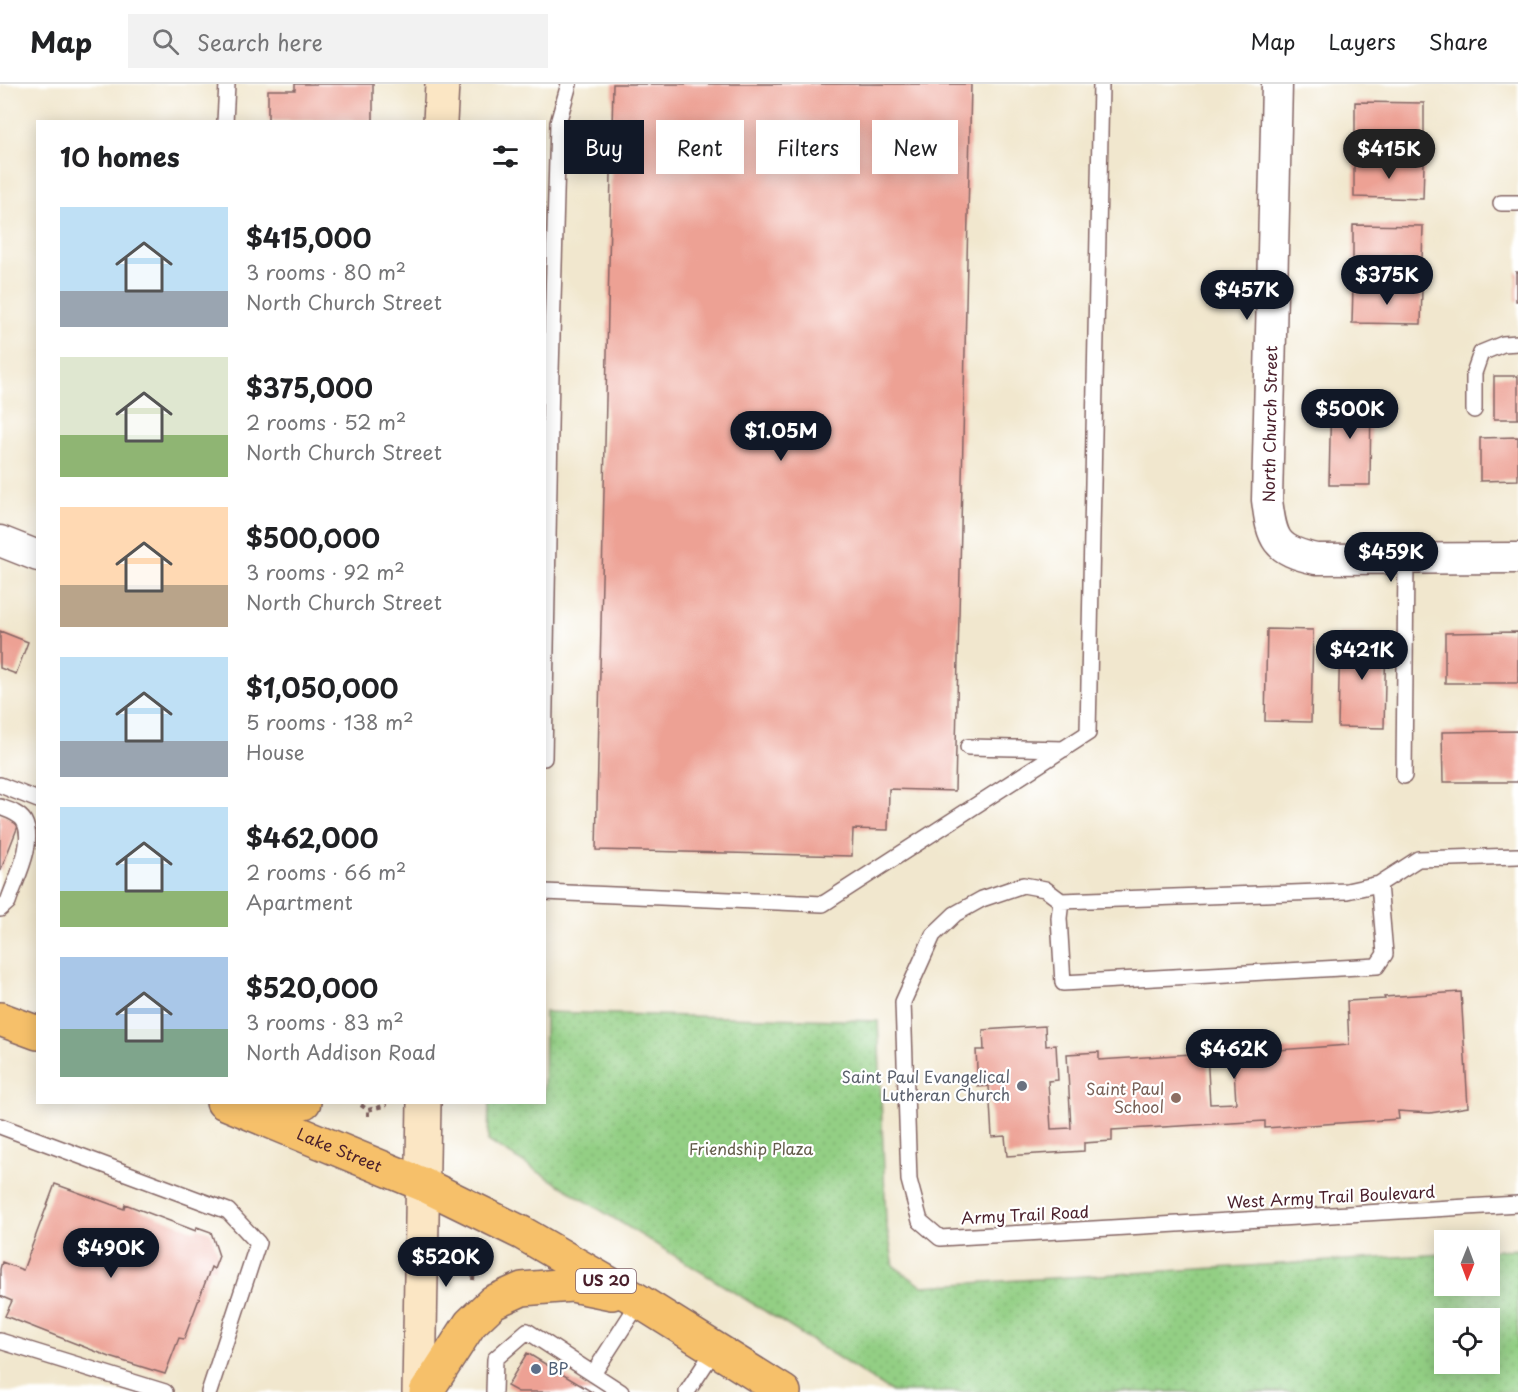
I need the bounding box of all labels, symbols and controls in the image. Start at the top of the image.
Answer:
search box [128,14,548,68]
text: Map [30,20,92,63]
icon: search [149,25,182,58]
text: Search here [197,25,323,58]
text: Map [1251,25,1295,57]
text: Layers [1328,25,1396,57]
text: Share [1429,25,1488,57]
chip: Buy [564,120,644,174]
chip: Rent [656,120,744,174]
chip: Filters [756,120,860,174]
chip: New [872,120,958,174]
pin: $415K [1347,129,1431,180]
text: $415K [1357,133,1421,163]
text: 10 homes [60,137,180,176]
icon: filters [489,140,522,173]
text: $415,000 [246,218,371,257]
icon: home [108,231,180,303]
pin: $375K [1345,255,1429,306]
text: 3 rooms · 80 m² [246,257,406,287]
text: $375K [1355,259,1419,289]
pin: $457K [1205,270,1289,321]
text: $457K [1215,274,1279,304]
text: North Church Street [246,287,442,317]
street label: North Church Street [1256,345,1282,503]
text: $375,000 [246,368,373,407]
icon: home [108,381,180,453]
pin: $500K [1308,389,1392,440]
text: $500K [1315,393,1385,423]
text: 2 rooms · 52 m² [246,407,406,437]
pin: $1.05M [732,411,830,462]
text: $1.05M [744,415,818,445]
text: North Church Street [246,437,442,467]
text: $500,000 [246,518,380,557]
icon: home [108,531,180,603]
pin: $459K [1349,532,1433,583]
text: $459K [1358,536,1424,566]
text: 3 rooms · 92 m² [246,557,405,587]
text: North Church Street [246,587,442,617]
pin: $421K [1320,630,1404,681]
text: $421K [1330,634,1394,664]
text: $1,050,000 [246,668,399,707]
icon: home [108,681,180,753]
text: 5 rooms · 138 m² [246,707,414,737]
text: House [246,737,305,767]
text: $462,000 [246,818,379,857]
icon: home [108,831,180,903]
text: 2 rooms · 66 m² [246,857,406,887]
text: Apartment [246,887,353,917]
text: $520,000 [246,968,378,1007]
icon: home [108,981,180,1053]
text: 3 rooms · 83 m² [246,1007,404,1037]
pin: $462K [1192,1029,1276,1080]
text: $462K [1200,1033,1268,1063]
text: North Addison Road [246,1037,436,1067]
place label: Saint Paul Evangelical Lutheran Church [841,1064,1010,1106]
place label: Saint Paul School [1086,1076,1164,1118]
marker: Saint Paul Evangelical Lutheran Church [1015,1079,1029,1093]
marker: Saint Paul School [1169,1091,1183,1105]
street label: Lake Street [294,1121,386,1177]
park label: Friendship Plaza [689,1136,813,1160]
street label: West Army Trail Boulevard [1226,1179,1436,1213]
street label: Army Trail Road [960,1199,1090,1229]
pin: $490K [69,1228,153,1279]
north arrow [1434,1230,1500,1296]
map controls [1434,1230,1500,1374]
text: $490K [77,1232,145,1262]
pin: $520K [404,1237,488,1288]
text: $520K [412,1241,480,1271]
road number: US 20 [576,1269,636,1293]
button: locate [1434,1308,1500,1374]
place label: BP [548,1356,569,1380]
marker: BP [529,1362,543,1376]

